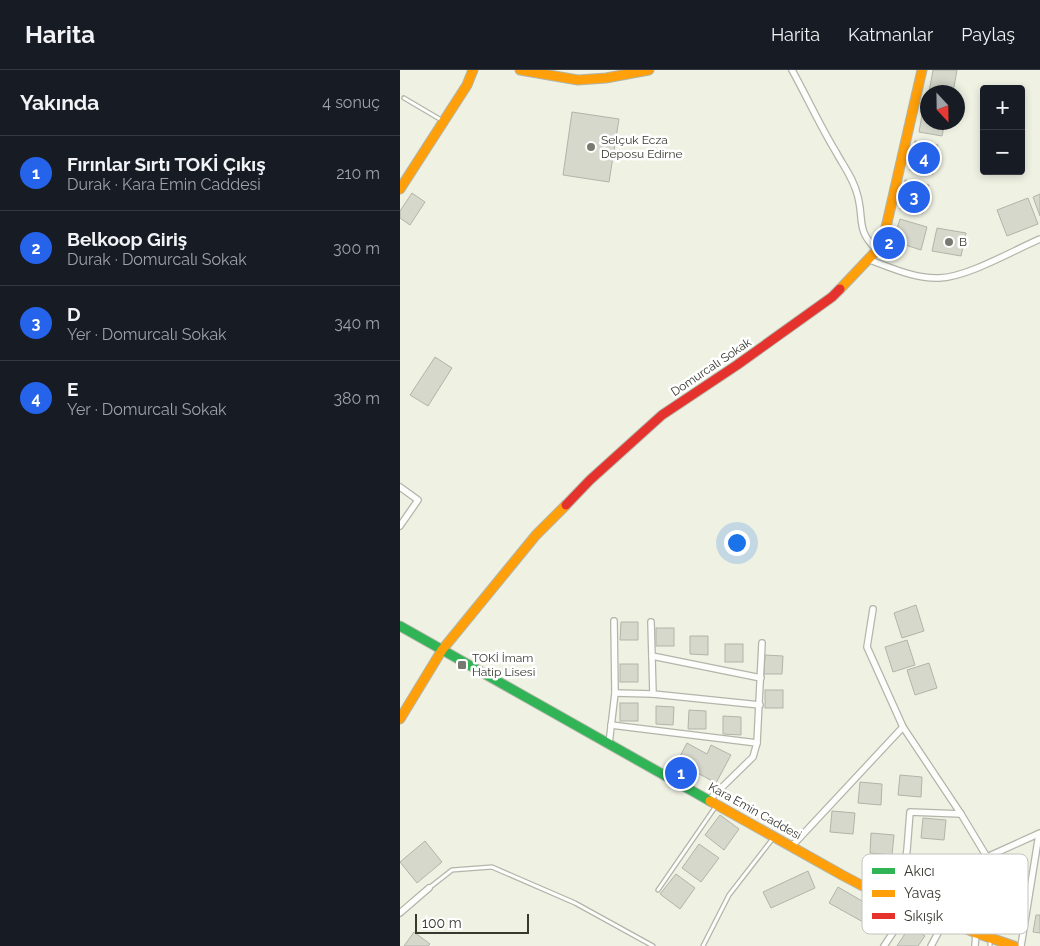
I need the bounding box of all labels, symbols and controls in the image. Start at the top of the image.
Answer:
text: Harita [25,20,95,49]
text: Harita [771,24,820,45]
text: Katmanlar [848,24,933,45]
text: Paylaş [961,24,1015,45]
north arrow [920,85,965,130]
map controls [980,85,1025,175]
button: + [980,85,1025,130]
text: Yakında [20,90,99,115]
text: 4 sonuç [322,93,380,112]
button: − [980,130,1025,175]
place label: Selçuk Ecza Deposu Edirne [601,133,683,161]
pin: 4 [908,139,940,177]
marker: Selçuk Ecza Deposu Edirne [585,141,597,153]
text: Fırınlar Sırtı TOKİ Çıkış [67,153,266,175]
text: 1 [32,164,40,183]
text: 210 m [336,164,380,183]
text: Durak · Kara Emin Caddesi [67,175,261,194]
pin: 3 [898,178,930,216]
pin: 2 [873,224,905,262]
text: Belkoop Giriş [67,228,187,250]
place label: B [959,235,967,249]
marker: B [943,236,955,248]
text: 2 [31,239,41,258]
text: 300 m [333,239,380,258]
text: Durak · Domurcalı Sokak [67,250,247,269]
text: D [67,303,81,325]
text: 3 [32,314,40,333]
text: 340 m [334,314,380,333]
text: Yer · Domurcalı Sokak [67,325,227,344]
street label: Domurcalı Sokak [668,335,754,399]
text: E [67,378,78,400]
text: 4 [31,389,41,408]
text: 380 m [333,389,380,408]
text: Yer · Domurcalı Sokak [67,400,227,419]
your location [724,530,750,556]
place label: TOKİ İmam Hatip Lisesi [472,651,535,679]
marker: TOKİ İmam Hatip Lisesi [456,659,468,671]
pin: 1 [665,754,697,792]
street label: Kara Emin Caddesi [706,780,804,842]
legend [862,854,1028,934]
text: Akıcı [904,863,935,879]
text: Yavaş [904,885,941,901]
text: Sıkışık [904,908,944,924]
scale bar [415,911,529,934]
text: 100 m [422,915,462,931]

